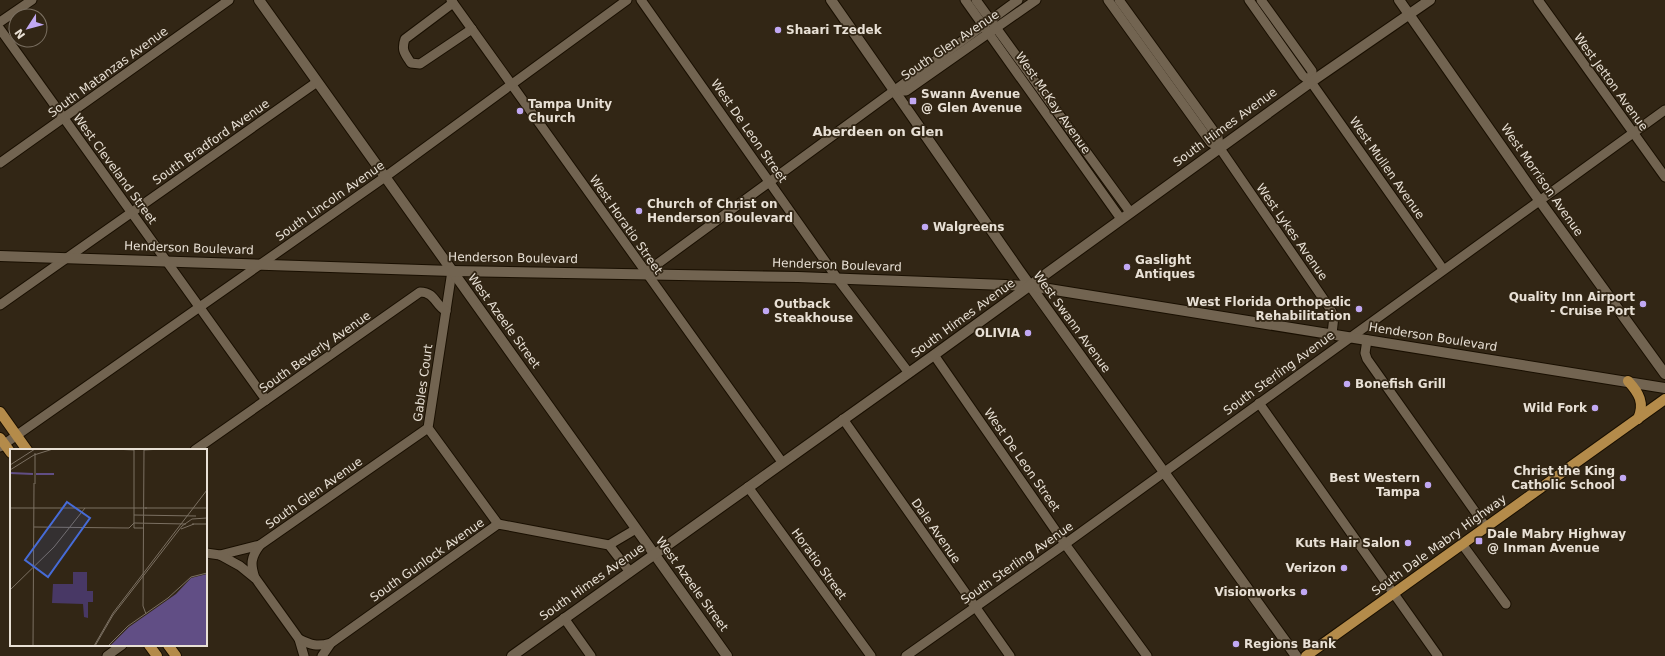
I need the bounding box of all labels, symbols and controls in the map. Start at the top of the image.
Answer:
street label: South Glen Avenue [899,7,1001,83]
north arrow [8,8,48,48]
place label: Shaari Tzedek [786,23,883,37]
street label: South Matanzas Avenue [45,24,171,120]
marker: Shaari Tzedek [773,25,783,35]
text: N [12,26,28,41]
street label: West Jetton Avenue [1571,31,1651,133]
street label: West McKay Avenue [1013,50,1093,156]
street label: West De Leon Street [708,77,790,186]
street label: South Himes Avenue [1170,85,1280,169]
place label: Swann Avenue @ Glen Avenue [921,87,1022,115]
street label: South Bradford Avenue [150,96,272,188]
marker: Swann Avenue @ Glen Avenue [908,96,918,106]
place label: Tampa Unity Church [528,97,612,125]
marker: Tampa Unity Church [515,106,525,116]
street label: West Cleveland Street [70,111,160,227]
street label: West Mullen Avenue [1346,114,1428,222]
street label: West Morrison Avenue [1498,121,1586,239]
district label: Aberdeen on Glen [812,124,944,139]
street label: South Lincoln Avenue [273,158,387,244]
street label: West Horatio Street [587,173,666,277]
street label: West Lykes Avenue [1253,181,1331,283]
place label: Church of Christ on Henderson Boulevard [647,197,793,225]
marker: Church of Christ on Henderson Boulevard [634,206,644,216]
place label: Walgreens [933,220,1005,234]
marker: Walgreens [920,222,930,232]
street label: Henderson Boulevard [124,239,254,257]
street label: Henderson Boulevard [448,250,578,266]
place label: Gaslight Antiques [1135,253,1195,281]
street label: Henderson Boulevard [772,256,902,274]
marker: Gaslight Antiques [1122,262,1132,272]
street label: West Swann Avenue [1031,269,1113,375]
street label: West Azeele Street [465,271,543,371]
street label: South Himes Avenue [908,276,1018,360]
place label: Quality Inn Airport - Cruise Port [1509,290,1635,318]
place label: West Florida Orthopedic Rehabilitation [1186,295,1351,323]
place label: Outback Steakhouse [774,297,853,325]
marker: Quality Inn Airport - Cruise Port [1638,299,1648,309]
marker: West Florida Orthopedic Rehabilitation [1354,304,1364,314]
marker: Outback Steakhouse [761,306,771,316]
street label: South Beverly Avenue [257,308,373,396]
street label: Henderson Boulevard [1368,320,1498,354]
place label: OLIVIA [975,326,1021,340]
marker: OLIVIA [1023,328,1033,338]
street label: South Sterling Avenue [1221,328,1337,418]
street label: Gables Court [411,343,435,423]
place label: Bonefish Grill [1355,377,1446,391]
marker: Bonefish Grill [1342,379,1352,389]
place label: Wild Fork [1523,401,1588,415]
marker: Wild Fork [1590,403,1600,413]
street label: West De Leon Street [981,406,1063,515]
inset map [10,449,207,646]
street label: South Glen Avenue [263,454,365,532]
place label: Christ the King Catholic School [1511,464,1615,492]
place label: Best Western Tampa [1329,471,1420,499]
marker: Christ the King Catholic School [1618,473,1628,483]
marker: Best Western Tampa [1423,480,1433,490]
street label: South Dale Mabry Highway [1369,491,1509,599]
street label: Dale Avenue [909,496,963,566]
street label: South Gunlock Avenue [367,515,487,605]
street label: South Sterling Avenue [958,519,1076,607]
street label: Horatio Street [789,526,850,602]
place label: Dale Mabry Highway @ Inman Avenue [1487,527,1626,555]
street label: West Azeele Street [653,534,731,634]
place label: Kuts Hair Salon [1295,536,1400,550]
marker: Dale Mabry Highway @ Inman Avenue [1474,536,1484,546]
marker: Kuts Hair Salon [1403,538,1413,548]
street label: South Himes Avenue [537,540,647,624]
place label: Verizon [1285,561,1336,575]
marker: Verizon [1339,563,1349,573]
place label: Visionworks [1214,585,1296,599]
marker: Visionworks [1299,587,1309,597]
place label: Regions Bank [1244,637,1337,651]
marker: Regions Bank [1231,639,1241,649]

